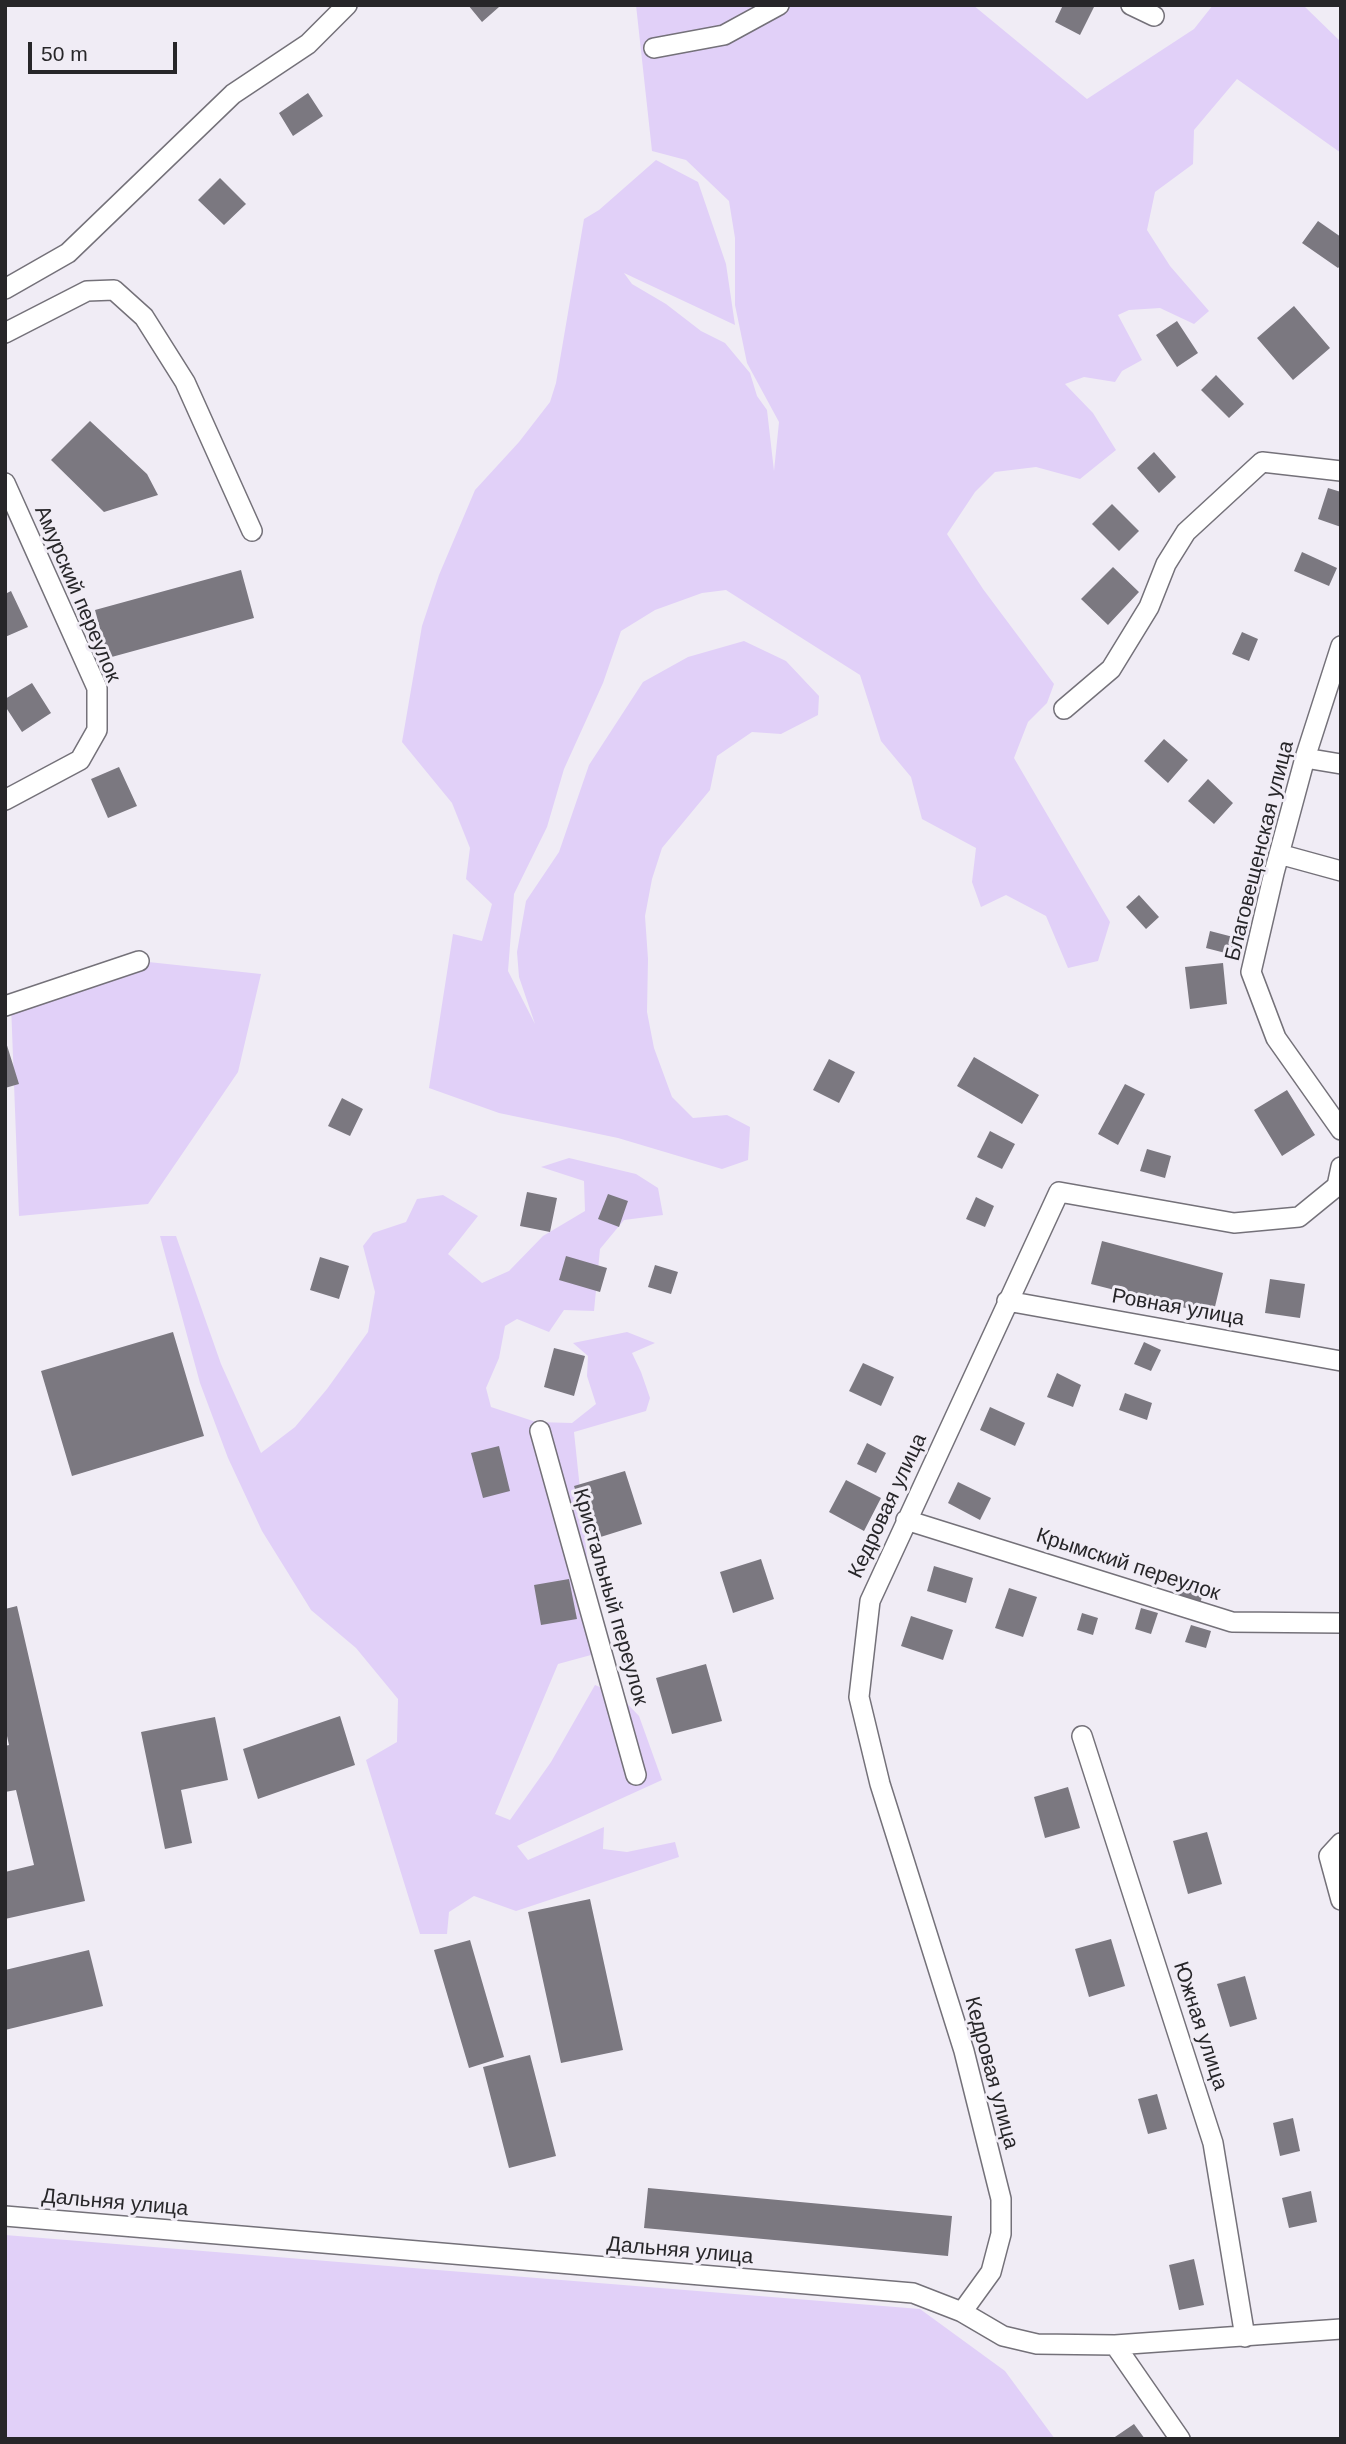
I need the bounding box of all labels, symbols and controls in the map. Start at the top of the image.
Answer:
scale bar [32,28,180,72]
text: 50 m [41,42,88,65]
street label: Амурский переулок [28,502,126,686]
street label: Благовещенская улица [1220,738,1300,964]
street label: Ровная улица [1110,1284,1246,1332]
street label: Кедровая улица [843,1430,933,1582]
street label: Кристальный переулок [567,1486,653,1708]
street label: Крымский переулок [1033,1523,1223,1607]
street label: Южная улица [1167,1959,1233,2093]
street label: Кедровая улица [959,1994,1023,2152]
street label: Дальняя улица [41,2184,189,2222]
street label: Дальняя улица [606,2232,754,2270]

